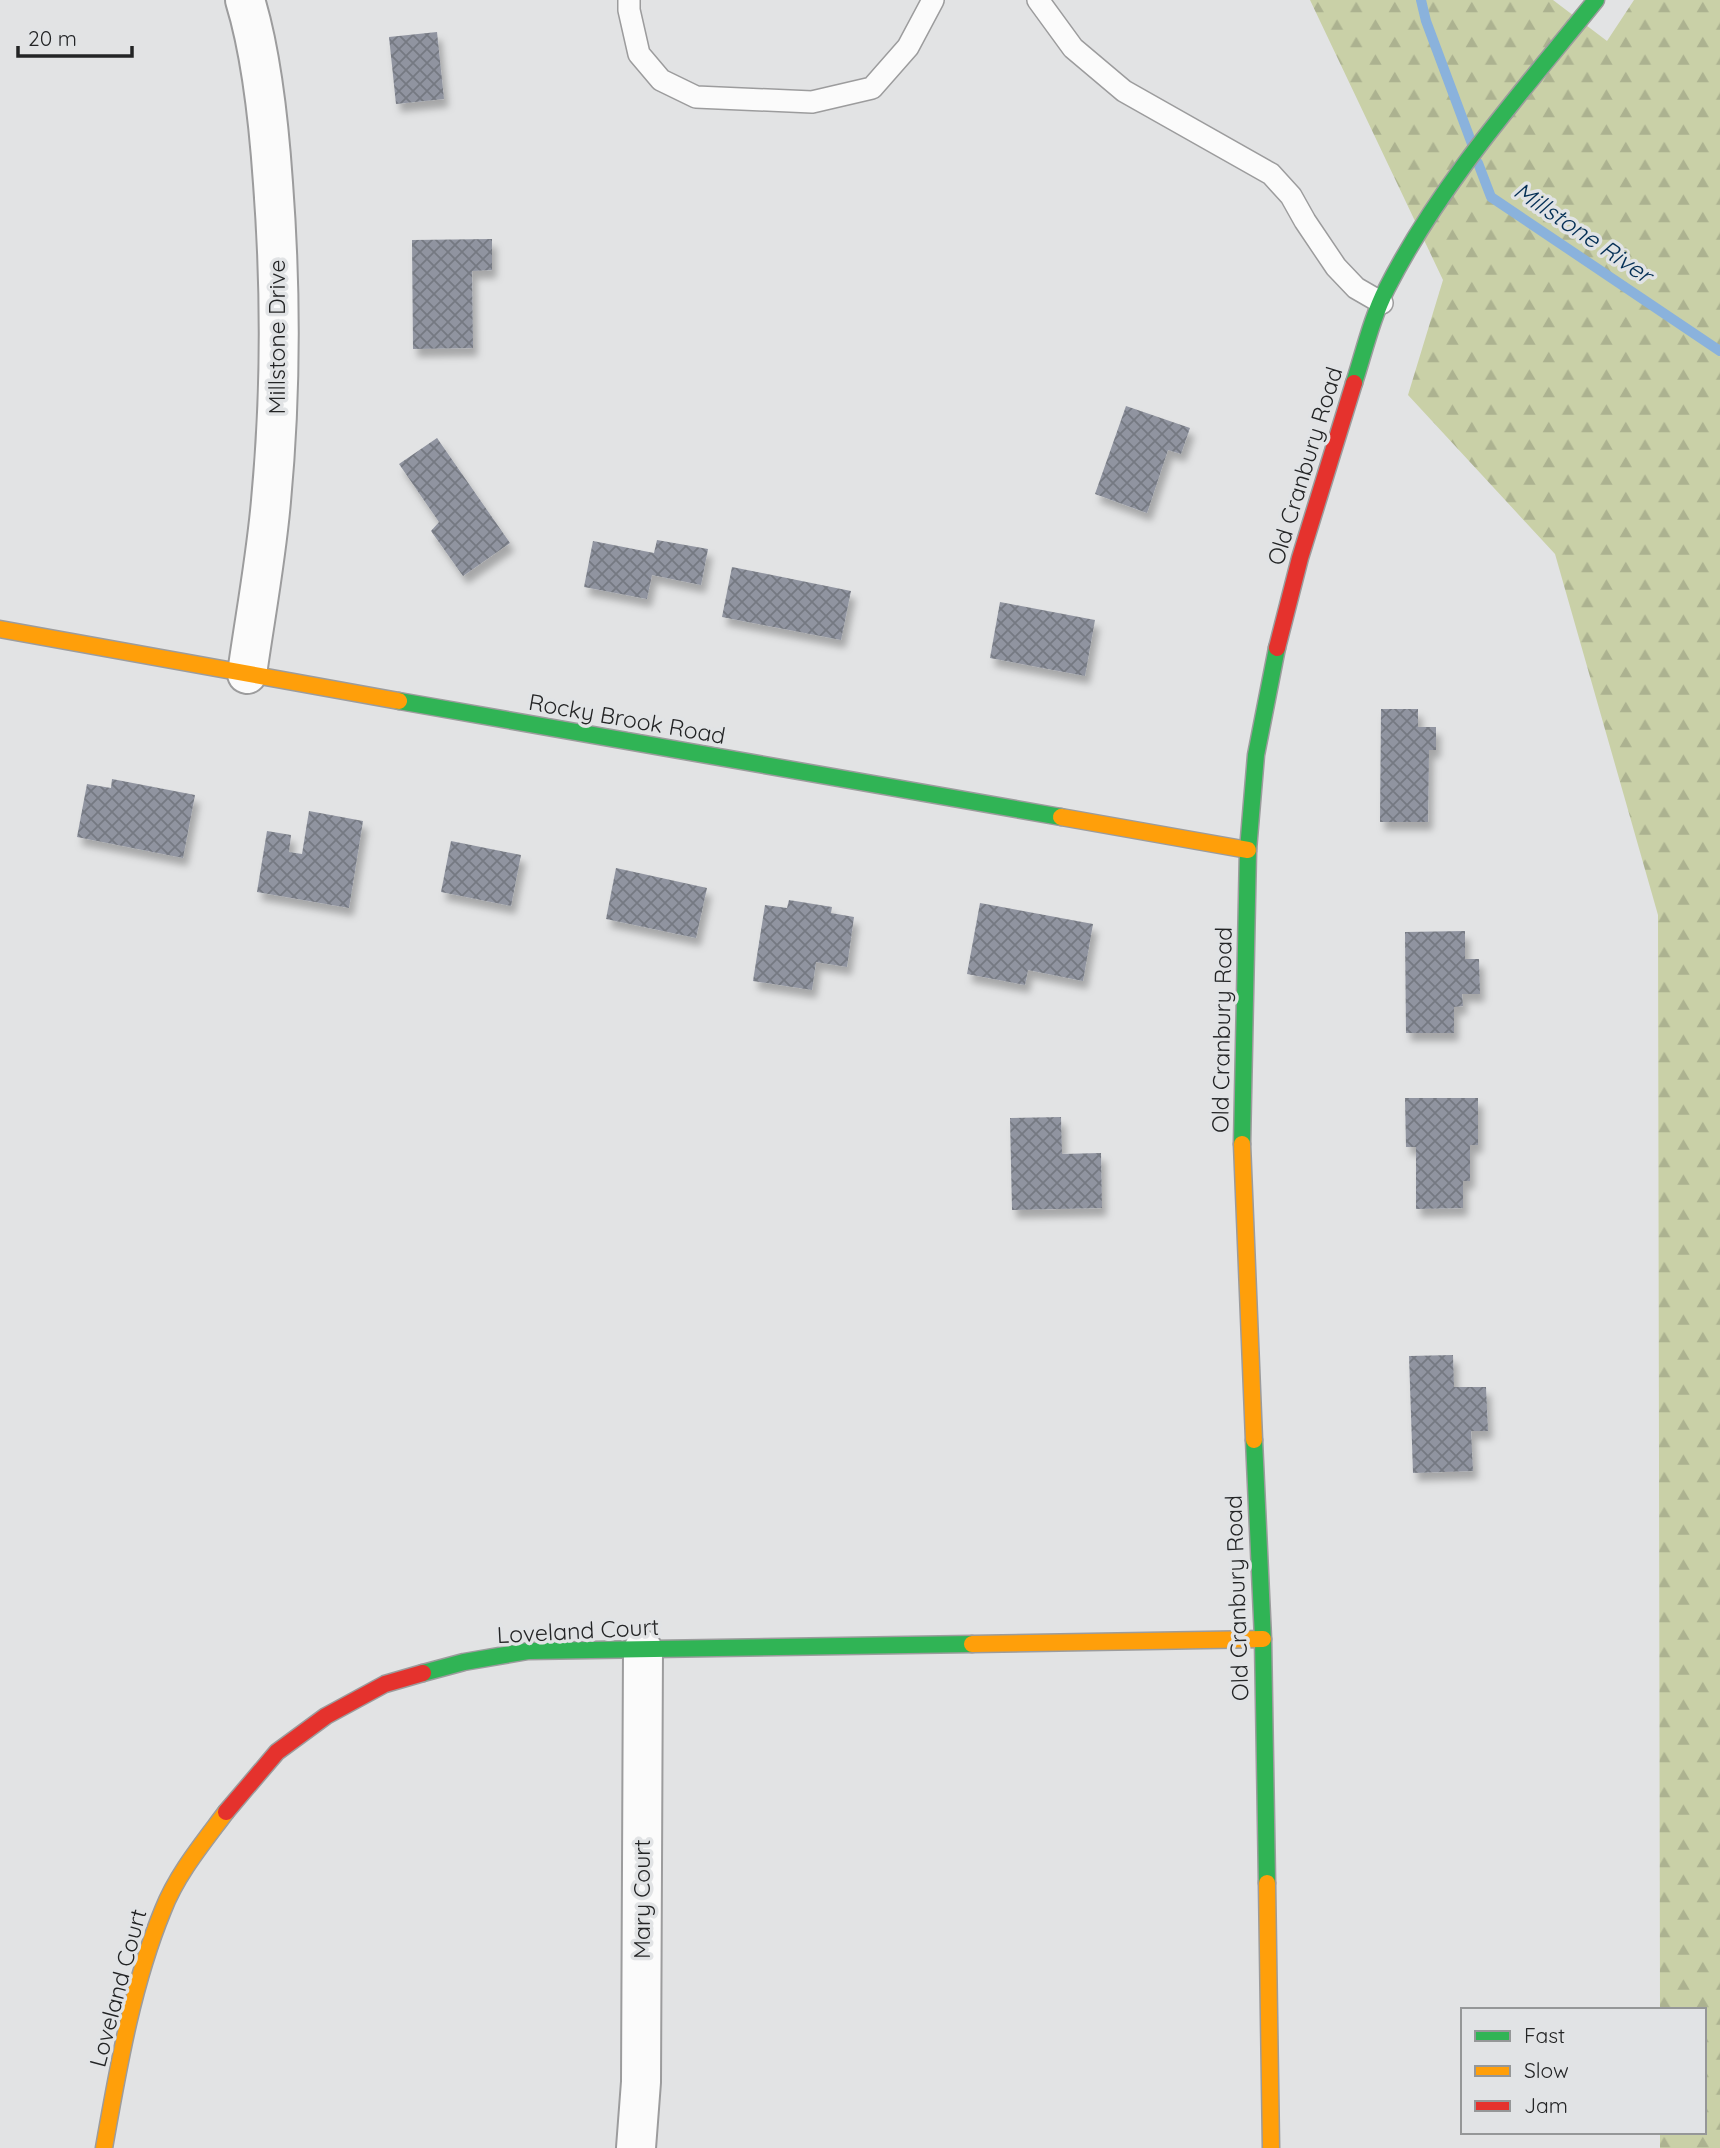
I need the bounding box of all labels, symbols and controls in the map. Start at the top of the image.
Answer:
scale bar [18,14,131,58]
text: 20 m [28,25,77,51]
water label: Millstone River [1509,175,1661,291]
street label: Millstone Drive [262,260,291,414]
street label: Old Cranbury Road [1261,363,1349,569]
street label: Rocky Brook Road [526,687,728,750]
street label: Old Cranbury Road [1205,927,1238,1133]
street label: Old Cranbury Road [1218,1495,1255,1701]
street label: Loveland Court [496,1612,660,1649]
street label: Mary Court [627,1839,656,1959]
street label: Loveland Court [82,1905,153,2070]
legend [1461,2008,1706,2134]
text: Fast [1524,2022,1565,2048]
text: Slow [1524,2057,1569,2083]
text: Jam [1524,2092,1568,2118]

